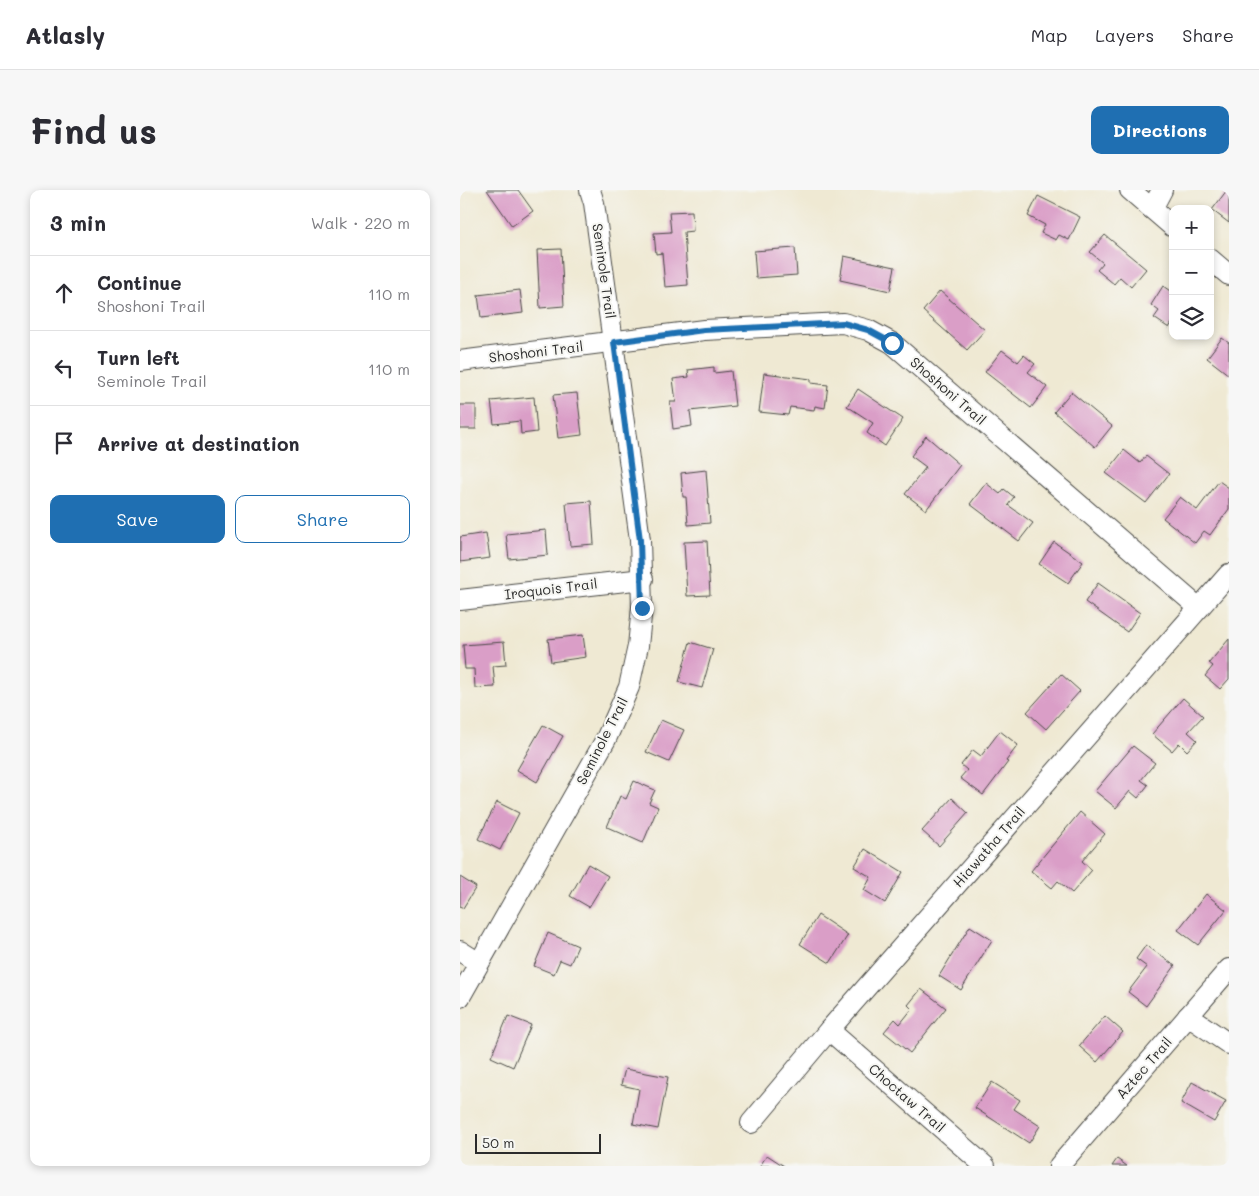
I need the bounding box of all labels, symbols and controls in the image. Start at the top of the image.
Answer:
text: Atlasly [25,19,105,50]
text: Map [1031,23,1067,47]
text: Layers [1095,23,1154,47]
text: Share [1182,23,1234,47]
button: Directions [1091,106,1229,154]
text: Find us [30,107,157,153]
map controls [1169,205,1214,340]
button: + [1169,205,1214,250]
text: 3 min [50,209,106,236]
text: Walk · 220 m [311,212,410,233]
street label: Seminole Trail [588,222,621,320]
button: − [1169,250,1214,295]
text: Continue [97,270,182,295]
icon: ahead [50,279,78,307]
text: 110 m [368,283,410,304]
text: Shoshoni Trail [97,295,206,316]
button: layers [1169,295,1214,340]
route start [881,332,904,355]
street label: Shoshoni Trail [488,336,584,367]
text: Turn left [97,345,180,370]
street label: Shoshoni Trail [906,352,990,429]
icon: left [50,354,78,382]
text: 110 m [368,358,410,379]
text: Seminole Trail [97,370,207,391]
icon: arrive [50,429,78,457]
text: Arrive at destination [97,431,300,456]
button: Save [50,495,225,543]
button: Share [235,495,410,543]
street label: Iroquois Trail [503,573,598,604]
route end [631,597,654,620]
street label: Seminole Trail [571,694,632,788]
street label: Hiawatha Trail [948,802,1029,891]
street label: Aztec Trail [1111,1033,1176,1103]
street label: Choctaw Trail [865,1059,950,1136]
scale bar [475,1131,601,1154]
text: 50 m [482,1133,514,1152]

